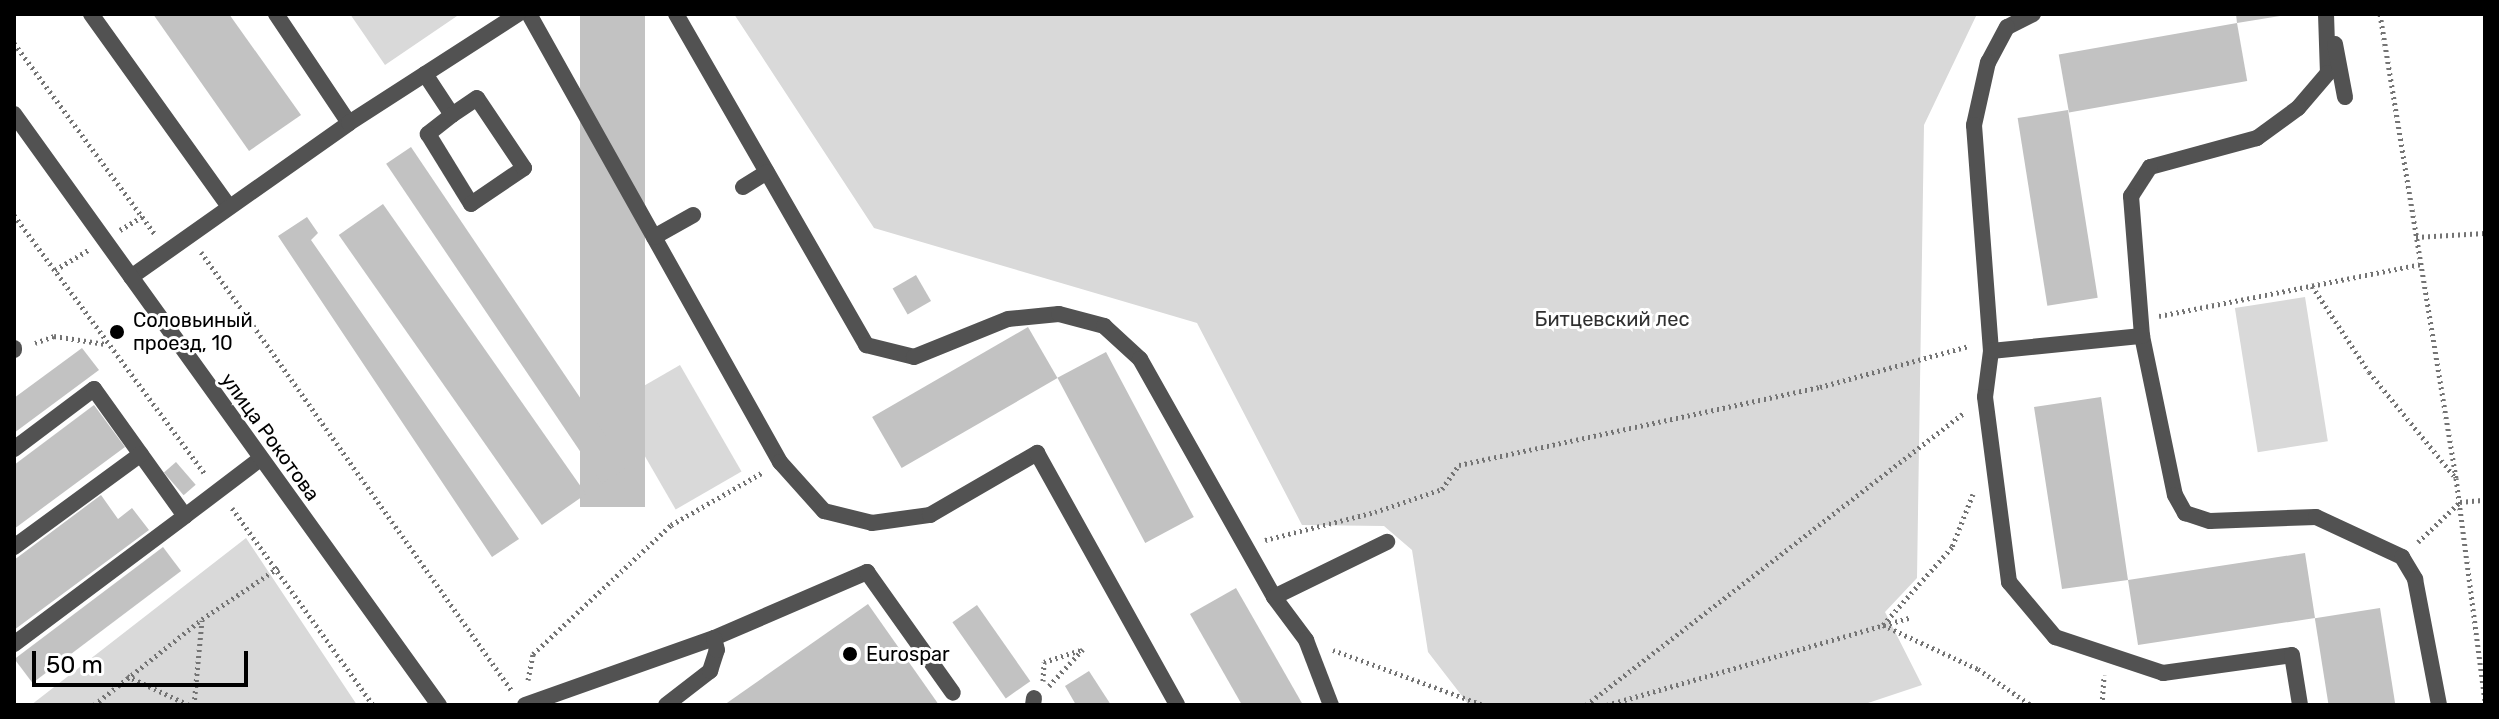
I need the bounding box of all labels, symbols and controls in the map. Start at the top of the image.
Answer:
park label: Битцевский лес [1535,307,1689,331]
place label: Соловьиный проезд, 10 [133,308,253,355]
marker: Соловьиный проезд, 10 [108,323,126,341]
street label: улица Рокотова [215,368,325,506]
scale bar [36,635,252,685]
place label: Eurospar [866,642,950,666]
marker: Eurospar [841,645,859,663]
text: 50 m [46,651,103,679]

